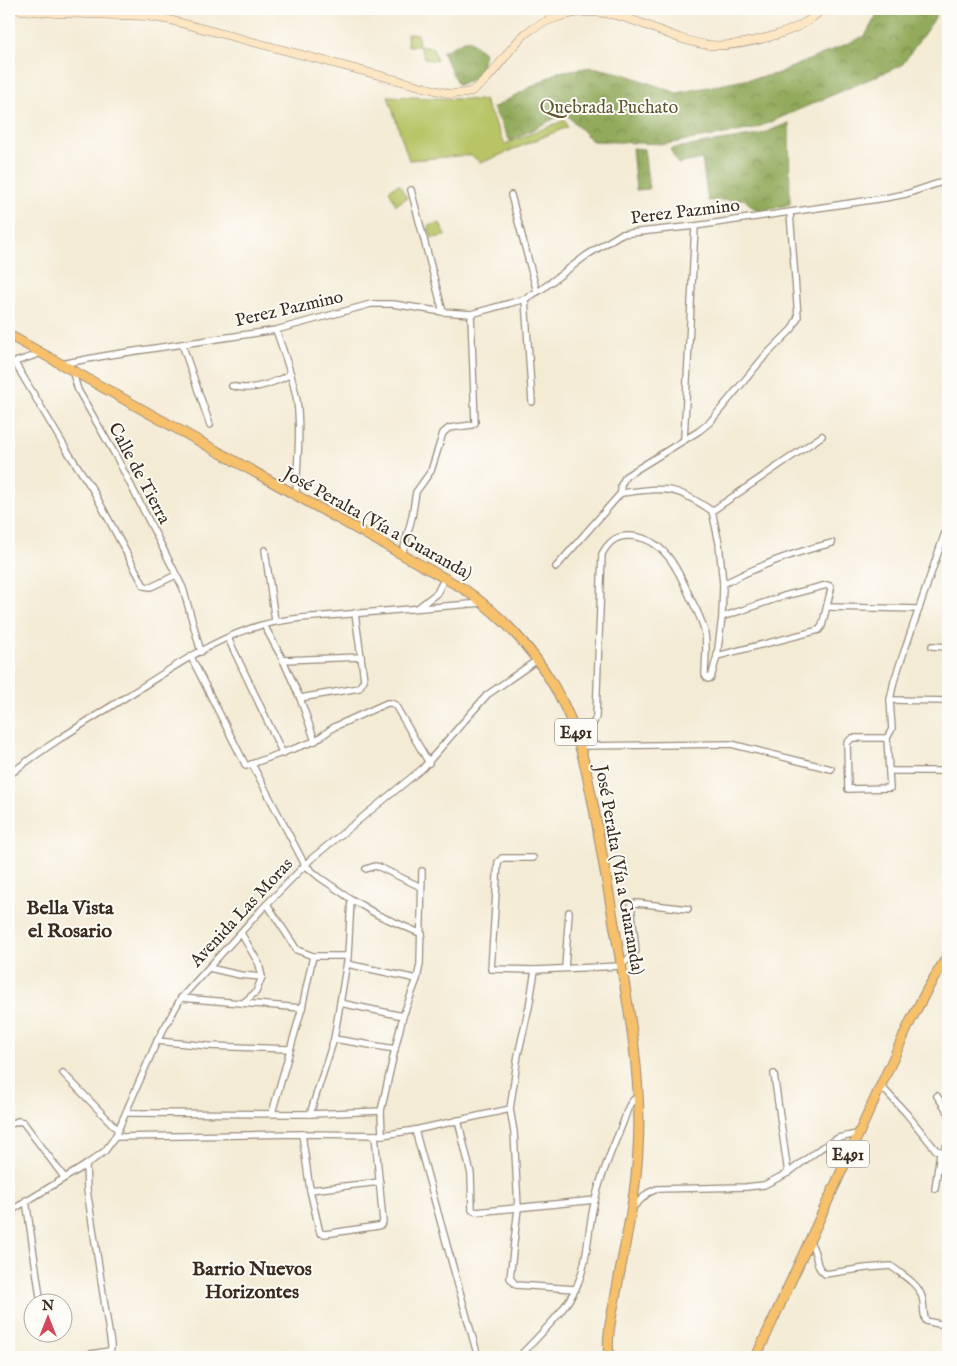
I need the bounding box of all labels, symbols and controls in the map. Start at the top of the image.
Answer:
park label: Quebrada Puchato [540,97,678,120]
street label: Perez Pazmino [629,194,741,231]
street label: Perez Pazmino [233,286,346,333]
street label: Calle de Tierra [102,419,175,529]
street label: José Peralta (Vía a Guaranda) [277,462,476,586]
road number: E491 [555,719,597,746]
street label: José Peralta (Vía a Guaranda) [588,761,648,977]
street label: Avenida Las Moras [185,853,299,973]
district label: Bella Vista el Rosario [26,896,114,944]
road number: E491 [827,1140,869,1168]
district label: Barrio Nuevos Horizontes [192,1257,312,1305]
north arrow [22,1294,72,1344]
text: N [41,1297,54,1315]

